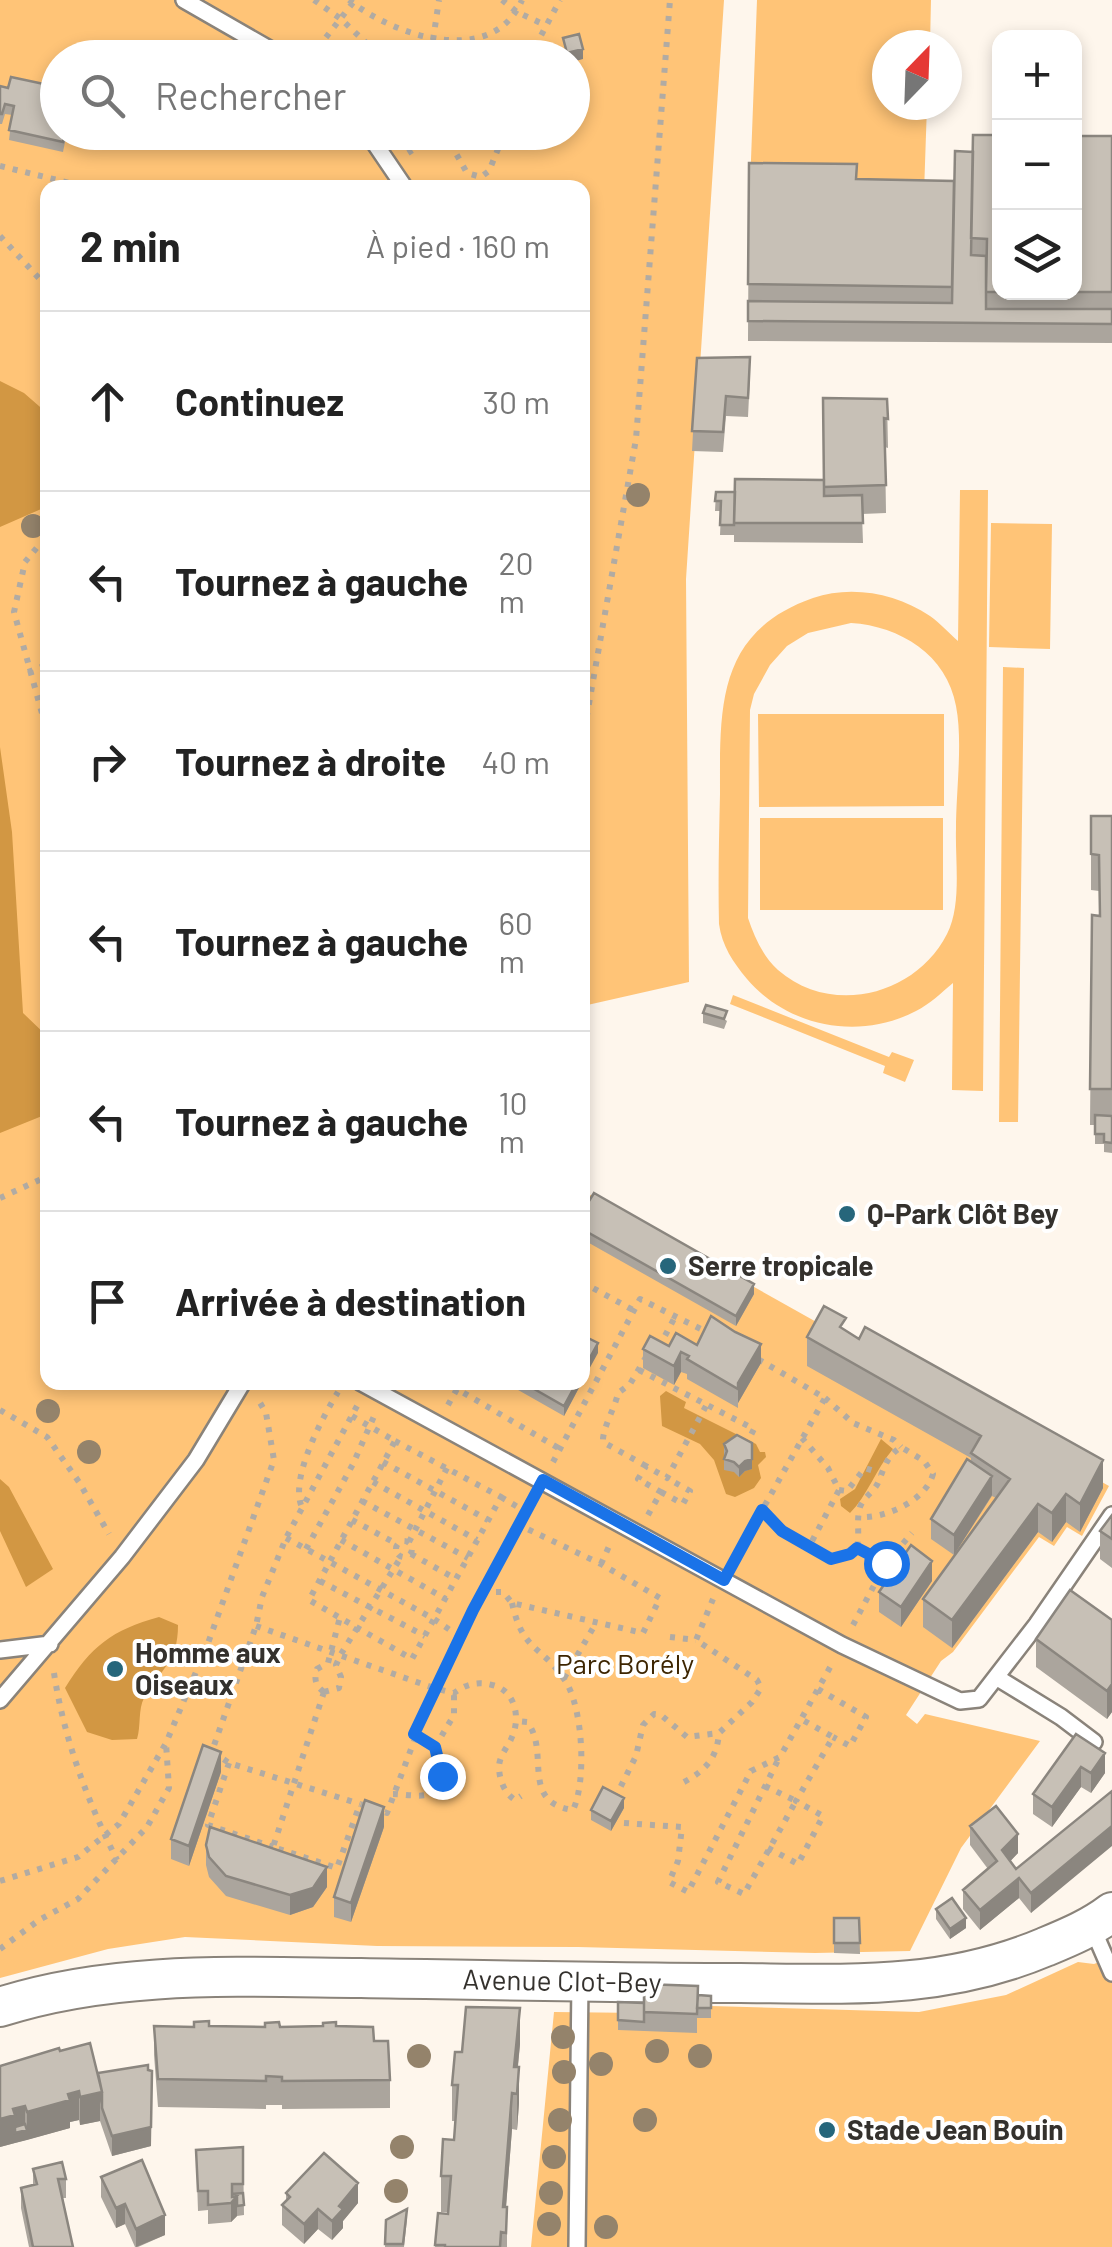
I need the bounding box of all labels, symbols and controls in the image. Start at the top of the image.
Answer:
north arrow [872,30,962,120]
map controls [992,30,1082,300]
button: + [992,30,1082,120]
search box [40,40,590,150]
icon: search [75,68,130,123]
text: Rechercher [155,72,346,118]
button: − [992,120,1082,210]
button: layers [992,210,1082,300]
text: 2 min [80,220,181,270]
text: À pied · 160 m [366,226,550,264]
icon: ahead [80,374,135,429]
text: Continuez [175,378,344,424]
text: 30 m [483,382,550,420]
text: 20 m [498,543,534,619]
icon: left [80,554,135,609]
text: Tournez à gauche [175,558,468,604]
icon: right [80,734,135,789]
text: Tournez à droite [175,738,446,784]
text: 40 m [481,742,550,780]
text: 60 m [498,903,533,979]
icon: left [80,914,135,969]
text: Tournez à gauche [175,918,468,964]
text: 10 m [498,1083,528,1159]
icon: left [80,1094,135,1149]
text: Tournez à gauche [175,1098,468,1144]
place label: Q-Park Clôt Bey [867,1196,1059,1230]
marker: Q-Park Clôt Bey [836,1203,858,1225]
place label: Serre tropicale [688,1248,874,1282]
marker: Serre tropicale [657,1255,679,1277]
icon: arrive [80,1274,135,1329]
text: Arrivée à destination [175,1278,526,1324]
route start [864,1541,910,1587]
place label: Homme aux Oiseaux [135,1635,281,1701]
park label: Parc Borély [556,1646,694,1680]
marker: Homme aux Oiseaux [104,1658,126,1680]
route end [420,1754,466,1800]
street label: Avenue Clot-Bey [462,1961,662,1999]
place label: Stade Jean Bouin [847,2112,1064,2146]
marker: Stade Jean Bouin [816,2119,838,2141]

